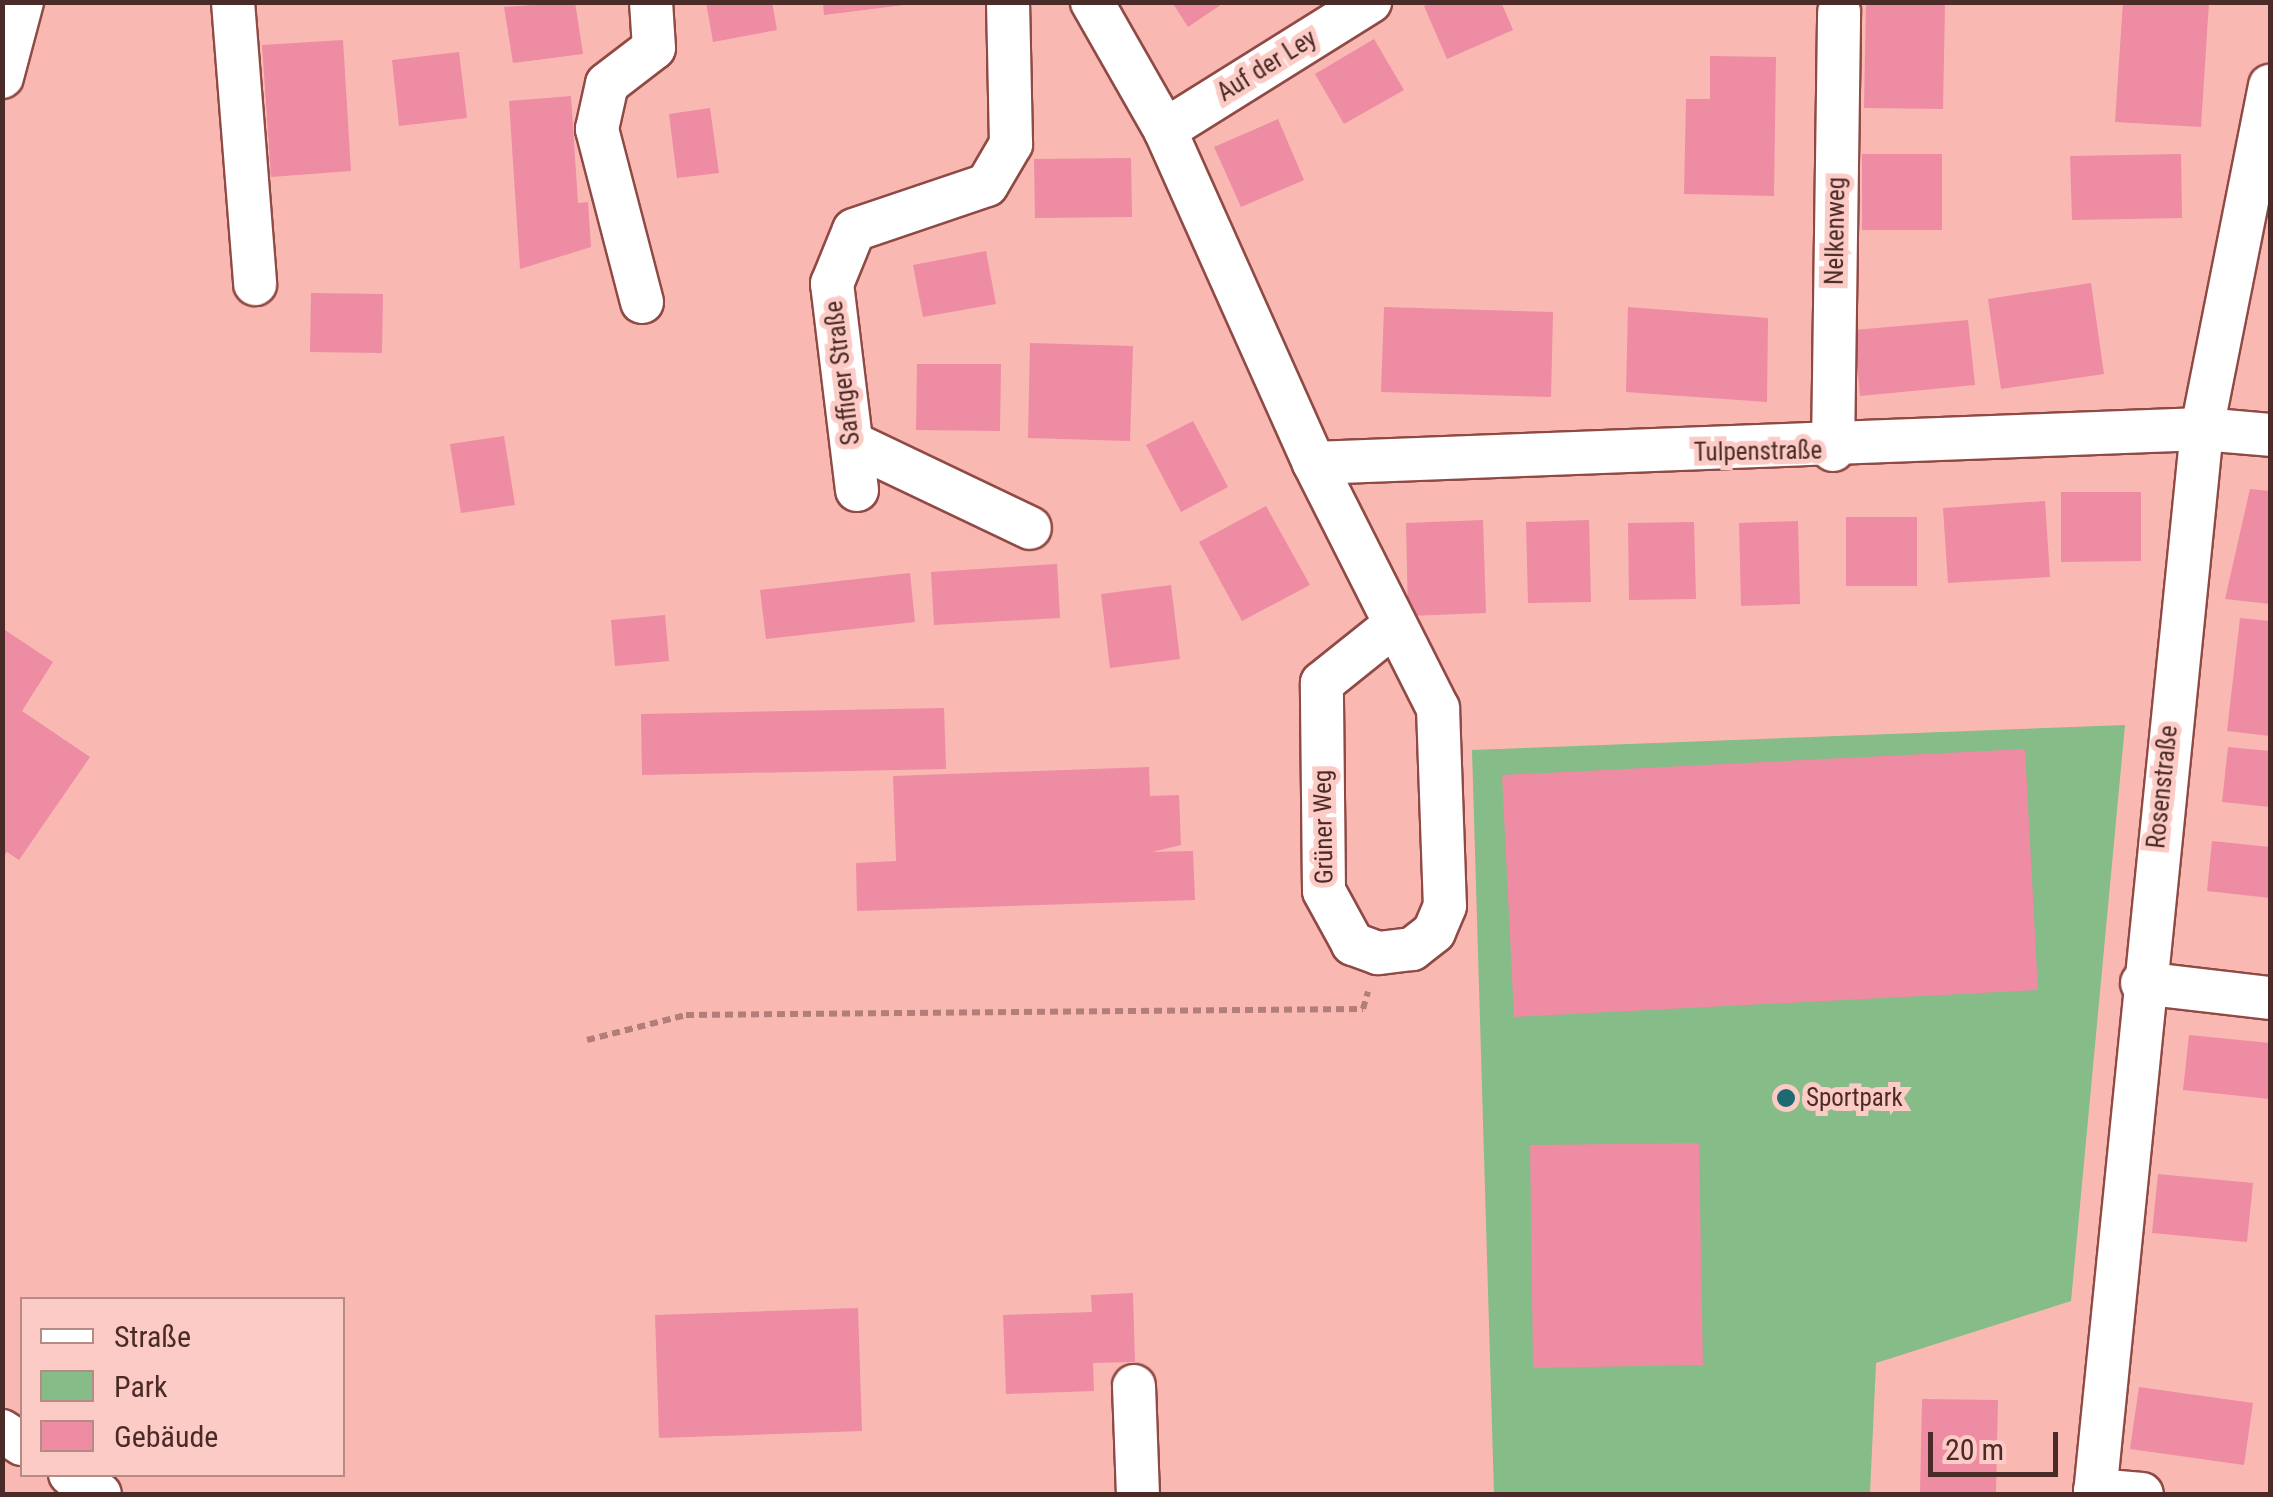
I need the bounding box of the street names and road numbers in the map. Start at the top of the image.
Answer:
street label: Auf der Ley [1212,24,1322,108]
street label: Nelkenweg [1820,177,1852,285]
street label: Saffiger Straße [819,299,867,447]
street label: Tulpenstraße [1693,436,1823,468]
street label: Rosenstraße [2142,724,2184,850]
street label: Grüner Weg [1308,770,1340,884]

